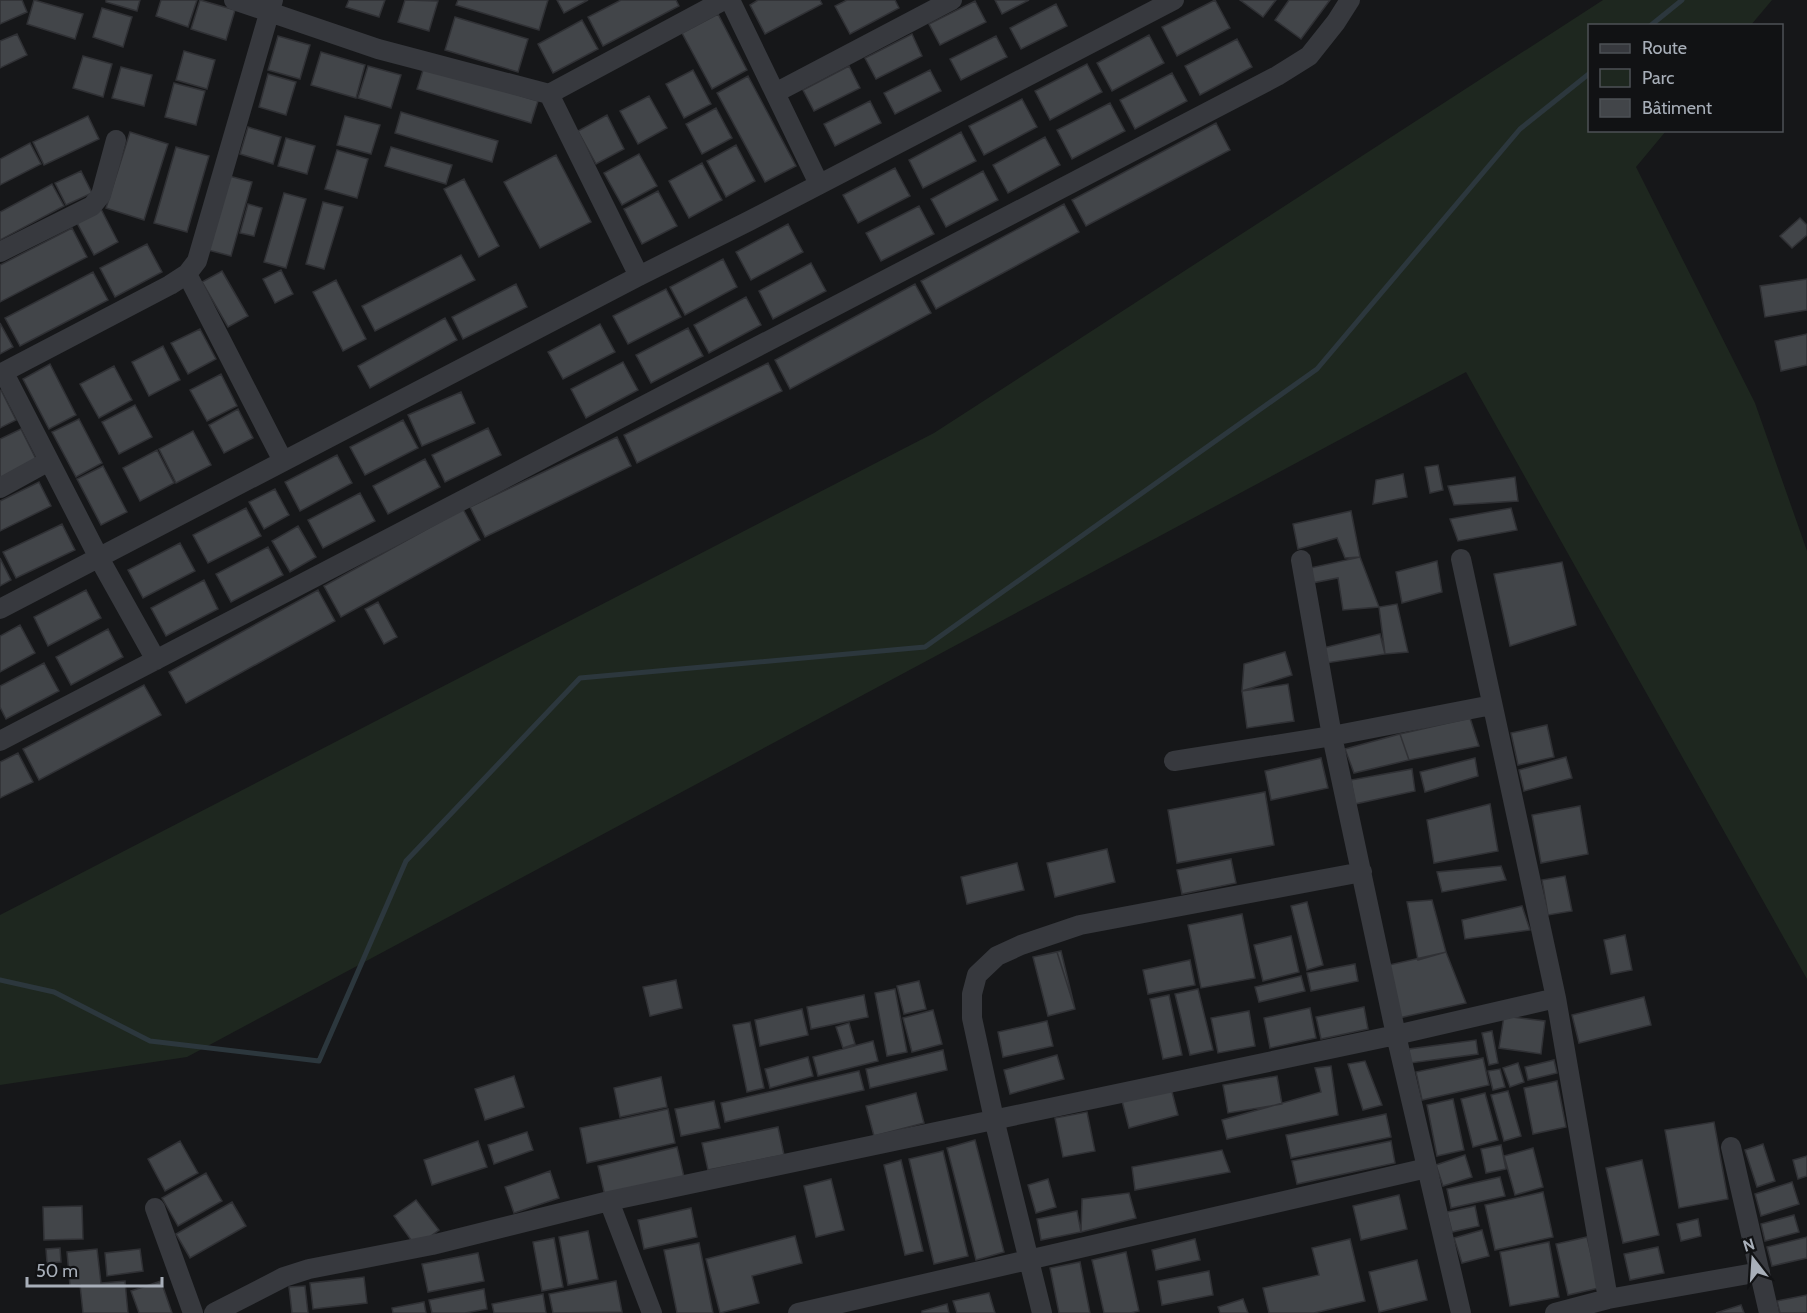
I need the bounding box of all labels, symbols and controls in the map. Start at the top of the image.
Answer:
legend [1588,24,1783,132]
text: Route [1642,37,1687,59]
text: Parc [1642,67,1674,89]
text: Bâtiment [1642,97,1712,119]
north arrow [1723,1229,1783,1289]
text: N [1741,1234,1757,1256]
scale bar [27,1250,162,1288]
text: 50 m [36,1260,78,1282]

